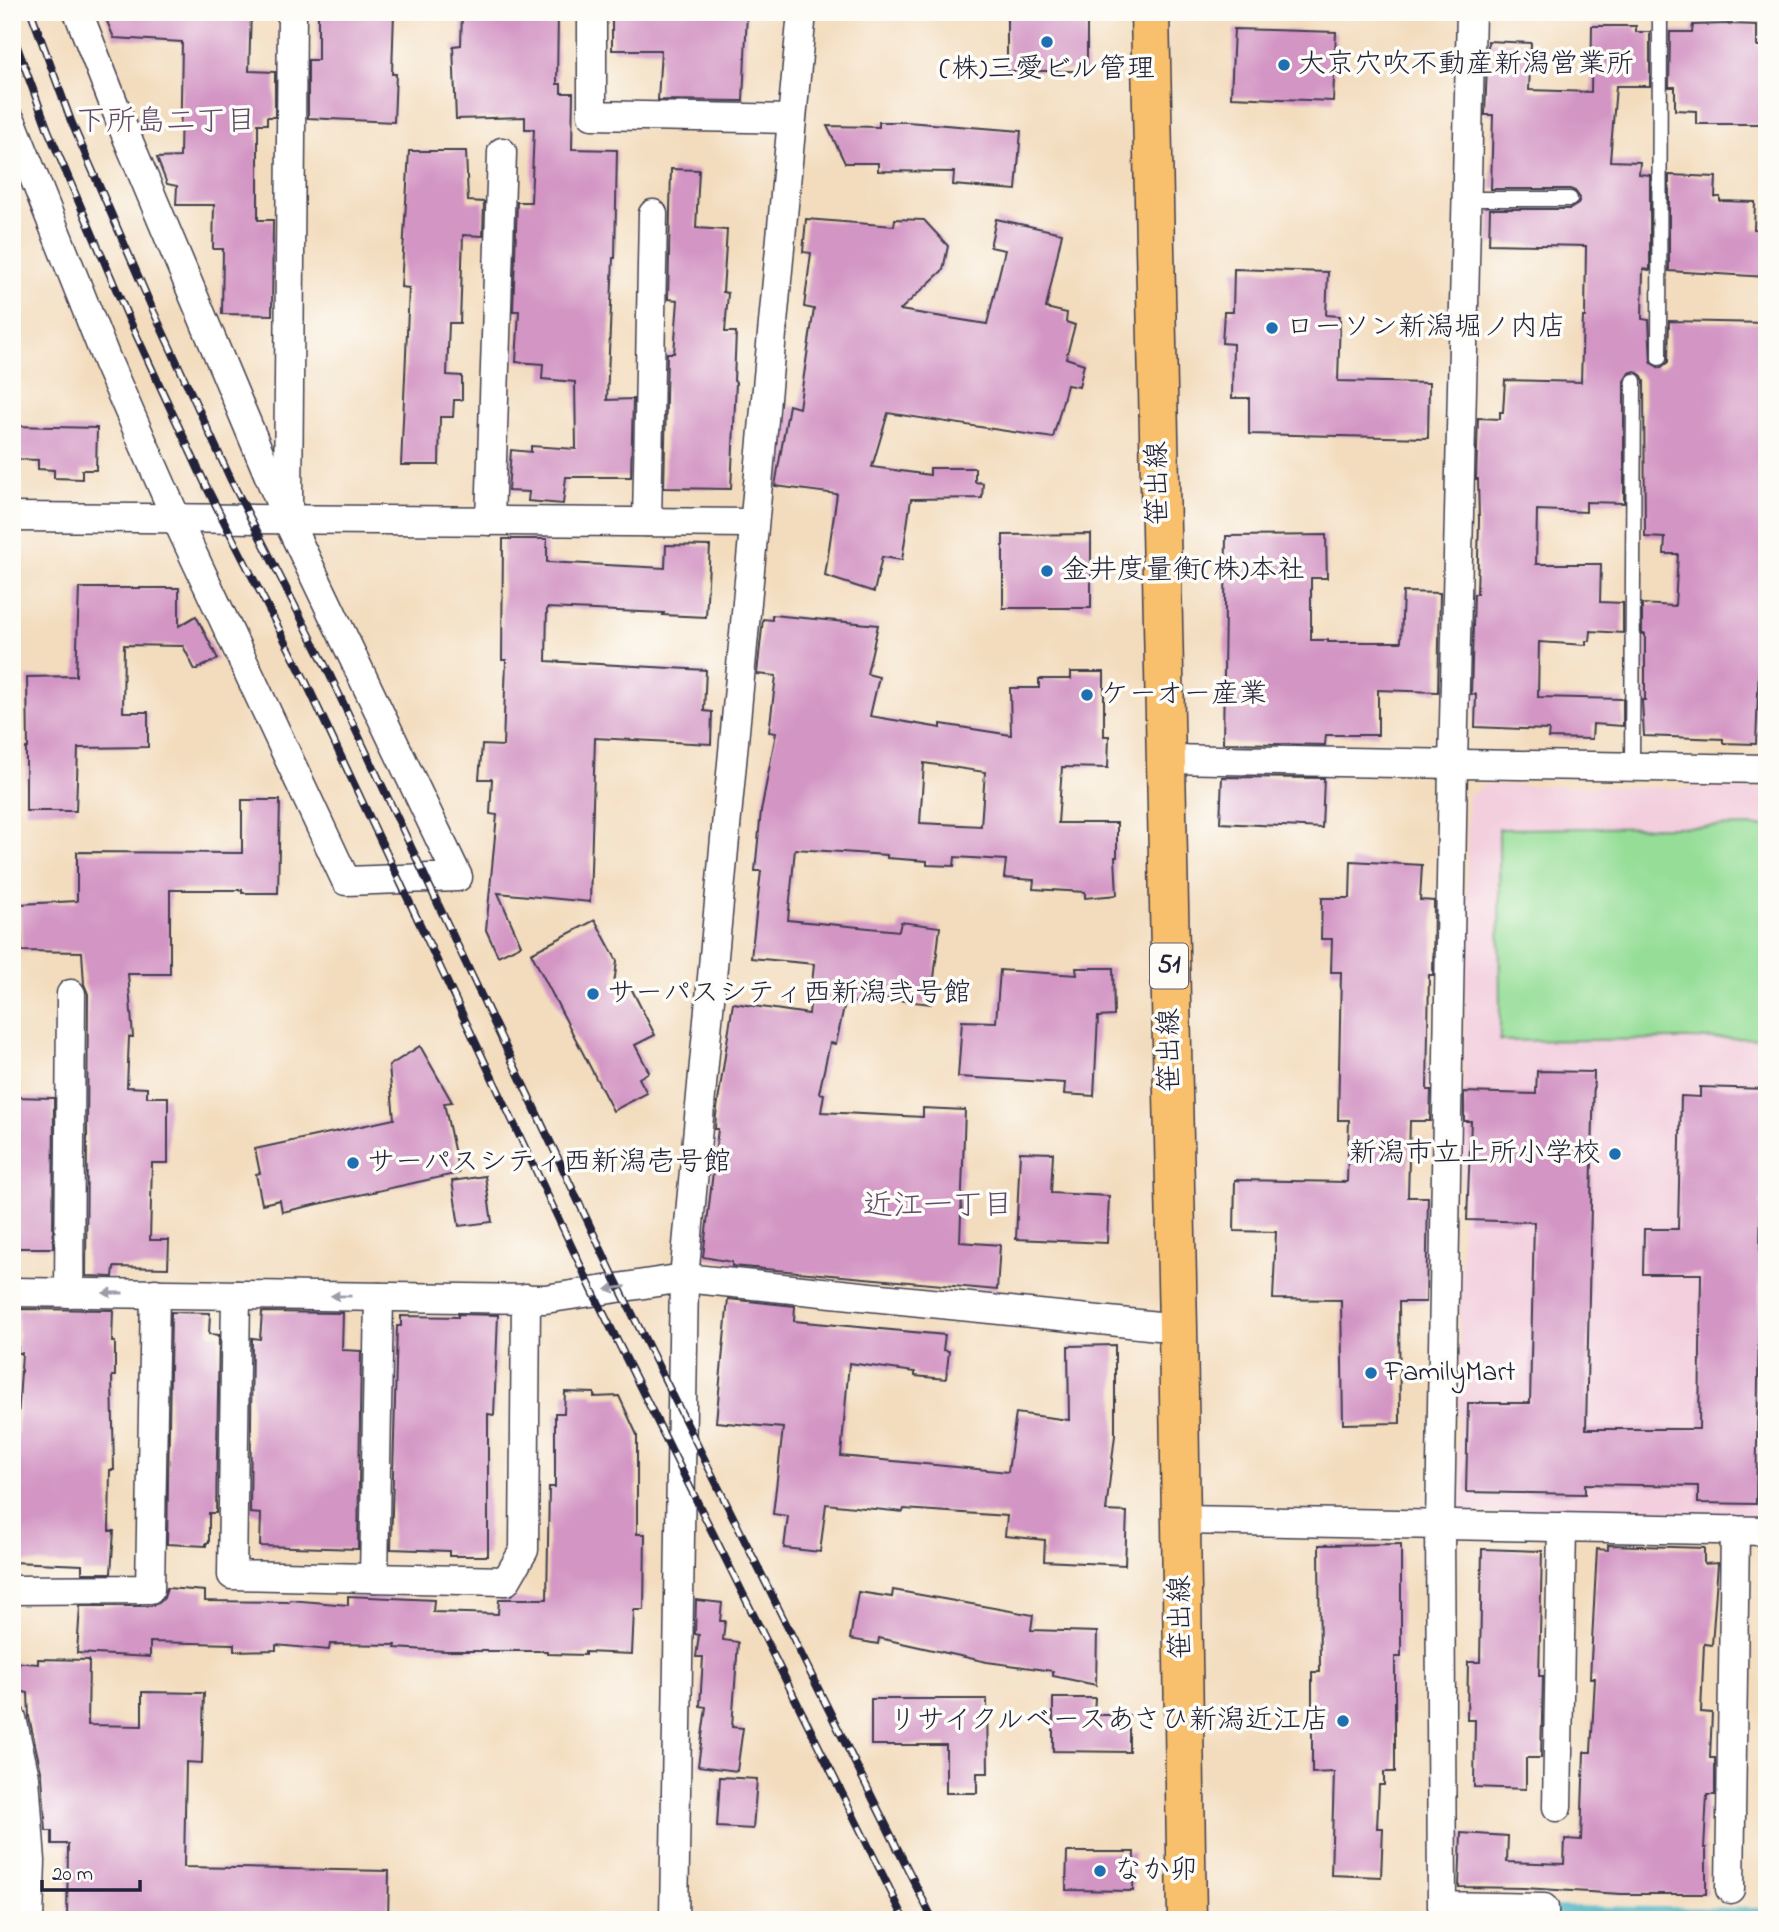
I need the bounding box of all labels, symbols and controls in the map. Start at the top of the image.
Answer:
marker: (株)三愛ビル管理 [1039,34,1055,50]
place label: 大京穴吹不動産新潟営業所 [1298,45,1634,86]
place label: (株)三愛ビル管理 [939,50,1155,91]
marker: 大京穴吹不動産新潟営業所 [1276,57,1292,73]
district label: 下所島二丁目 [76,101,256,145]
place label: ローソン新潟堀ノ内店 [1286,308,1566,349]
marker: ローソン新潟堀ノ内店 [1264,320,1280,336]
street label: 笹出線 [1138,441,1180,525]
place label: 金井度量衡(株)本社 [1061,551,1305,592]
marker: 金井度量衡(株)本社 [1039,563,1055,579]
place label: ケーオー産業 [1101,675,1267,716]
marker: ケーオー産業 [1079,687,1095,703]
road number: 51 [1150,944,1188,988]
place label: サーパスシティ西新潟弐号館 [607,974,971,1015]
marker: サーパスシティ西新潟弐号館 [585,986,601,1002]
street label: 笹出線 [1150,1008,1192,1092]
place label: 新潟市立上所小学校 [1349,1134,1601,1175]
place label: サーパスシティ西新潟壱号館 [367,1143,731,1184]
marker: 新潟市立上所小学校 [1607,1146,1623,1162]
marker: サーパスシティ西新潟壱号館 [345,1155,361,1171]
district label: 近江一丁目 [863,1185,1013,1229]
one-way arrow [605,1283,627,1294]
one-way arrow [102,1287,124,1299]
one-way arrow [329,1290,351,1302]
place label: FamilyMart [1384,1353,1516,1394]
marker: FamilyMart [1363,1365,1379,1381]
street label: 笹出線 [1161,1575,1203,1659]
place label: リサイクルベースあさひ新潟近江店 [889,1701,1329,1742]
marker: リサイクルベースあさひ新潟近江店 [1335,1713,1351,1729]
scale bar [42,1848,140,1892]
place label: なか卯 [1114,1851,1198,1892]
text: 20 m [52,1860,93,1890]
marker: なか卯 [1092,1863,1108,1879]

